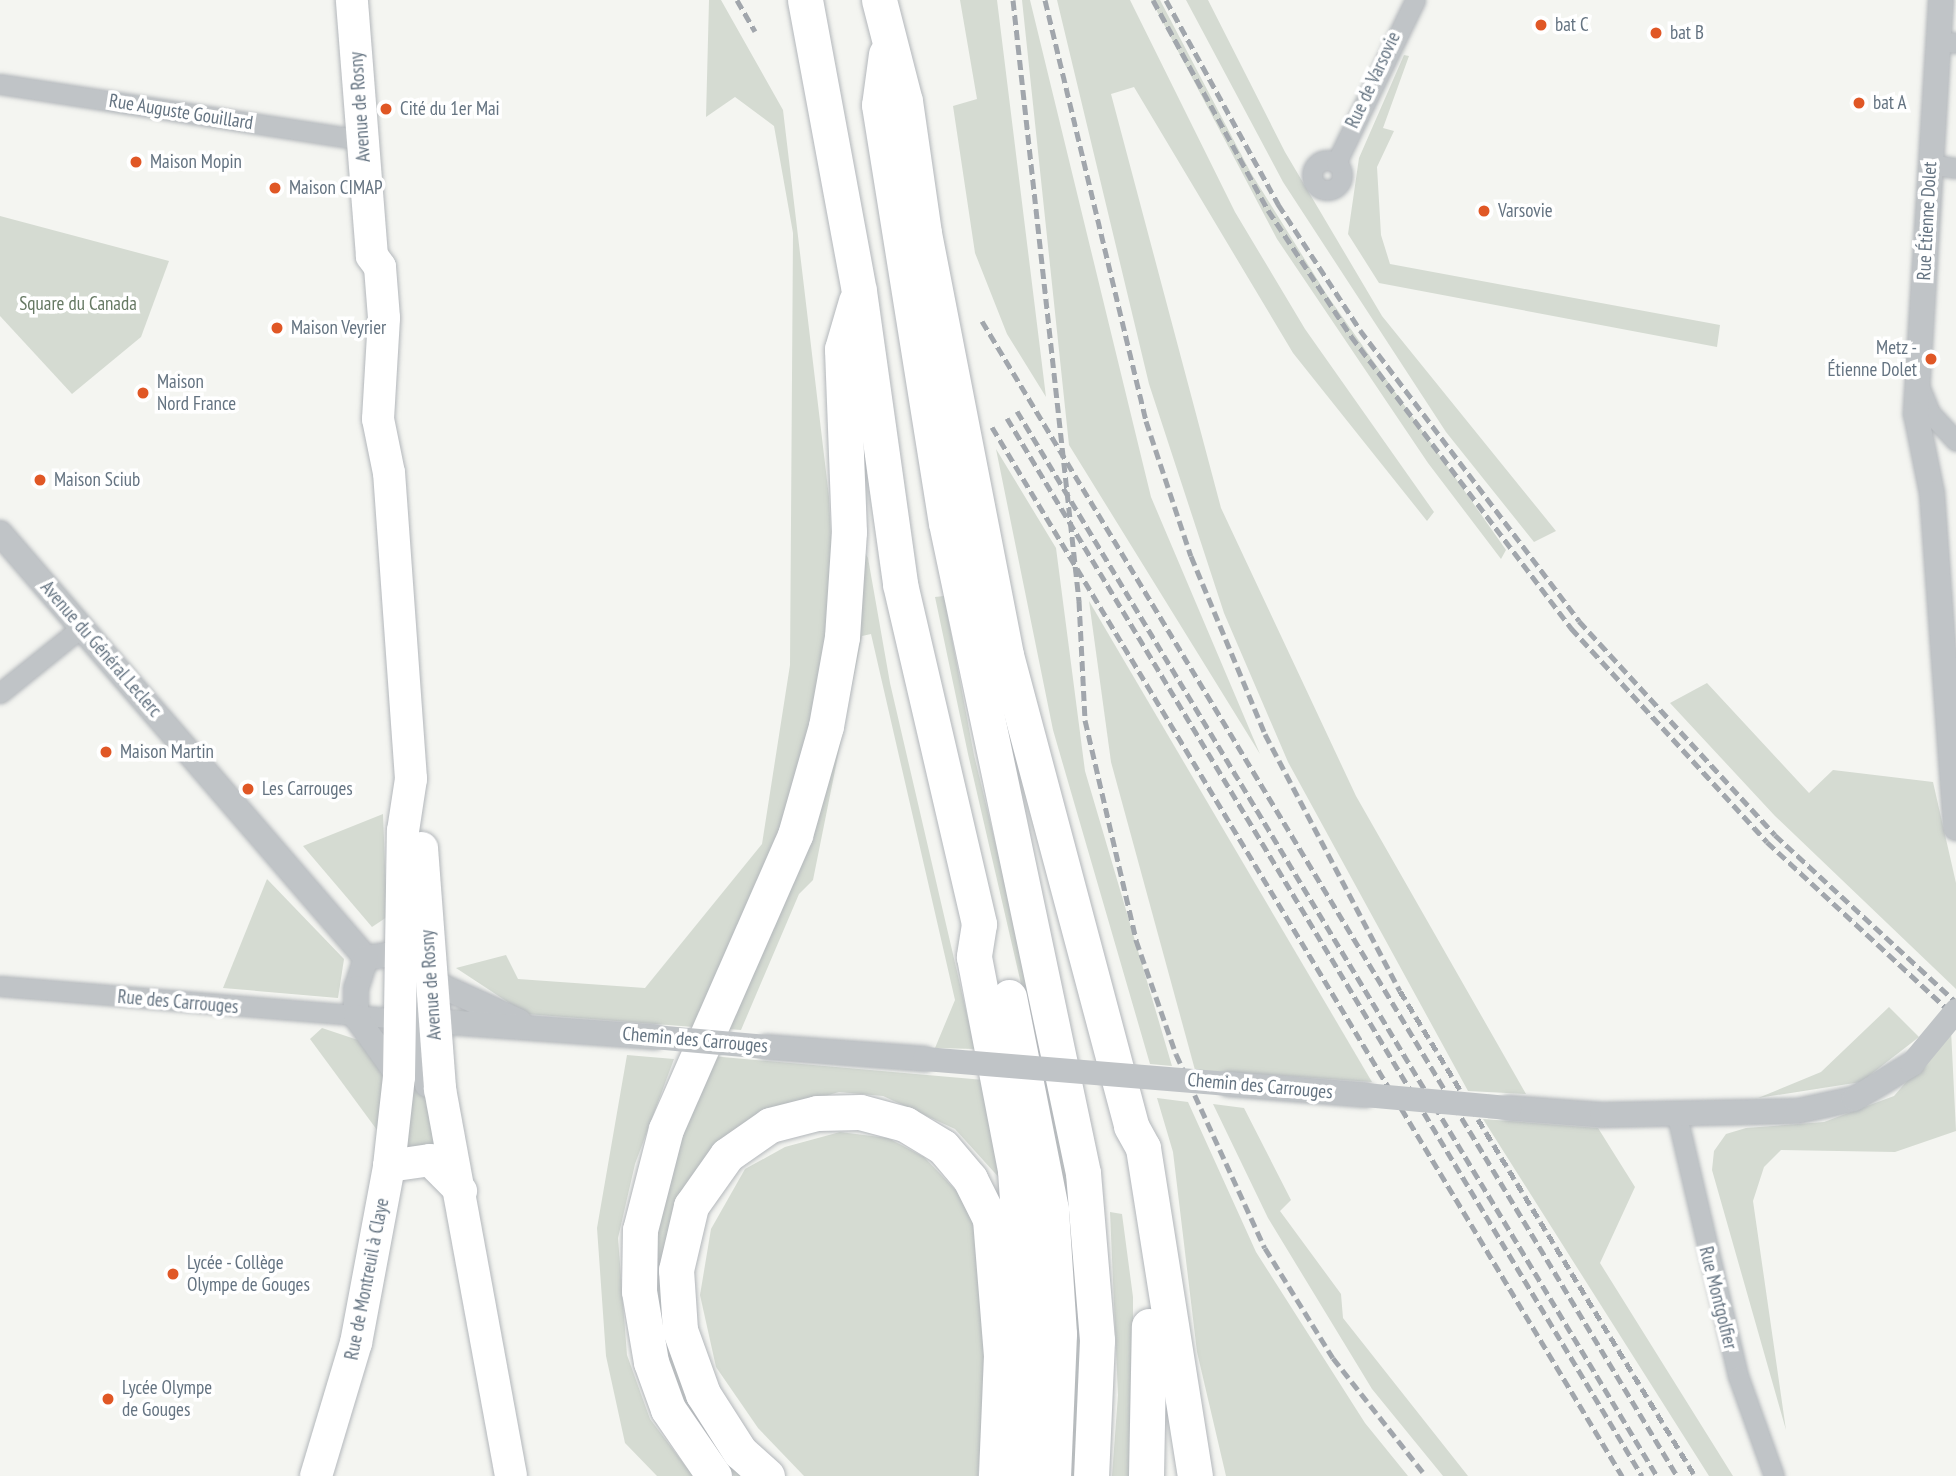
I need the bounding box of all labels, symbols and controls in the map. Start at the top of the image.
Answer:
place label: bat C [1555,14,1589,36]
marker: bat C [1533,17,1549,33]
place label: bat B [1670,22,1704,44]
marker: bat B [1648,25,1664,41]
street label: Rue de Varsovie [1341,28,1405,132]
street label: Avenue de Rosny [345,51,375,163]
street label: Rue Auguste Gouillard [107,89,255,135]
place label: bat A [1873,92,1907,114]
marker: bat A [1851,95,1867,111]
place label: Cité du 1er Mai [400,98,500,120]
marker: Cité du 1er Mai [378,101,394,117]
place label: Maison Mopin [150,151,242,173]
marker: Maison Mopin [128,154,144,170]
street label: Rue Étienne Dolet [1913,161,1941,281]
place label: Maison CIMAP [289,177,383,199]
marker: Maison CIMAP [267,180,283,196]
place label: Varsovie [1498,200,1553,222]
marker: Varsovie [1476,203,1492,219]
park label: Square du Canada [19,293,137,315]
place label: Maison Veyrier [291,317,387,339]
marker: Maison Veyrier [269,320,285,336]
place label: Metz - Étienne Dolet [1827,337,1917,381]
marker: Metz - Étienne Dolet [1923,351,1939,367]
place label: Maison Nord France [157,371,236,415]
marker: Maison Nord France [135,385,151,401]
place label: Maison Sciub [54,469,140,491]
marker: Maison Sciub [32,472,48,488]
street label: Avenue du Général Leclerc [36,576,166,722]
place label: Maison Martin [120,741,214,763]
marker: Maison Martin [98,744,114,760]
place label: Les Carrouges [262,778,353,800]
marker: Les Carrouges [240,781,256,797]
street label: Avenue de Rosny [416,929,446,1041]
street label: Rue des Carrouges [117,985,239,1019]
street label: Chemin des Carrouges [621,1022,769,1058]
street label: Chemin des Carrouges [1186,1068,1334,1104]
street label: Rue de Montreuil à Claye [340,1196,394,1362]
street label: Rue Montgolfier [1694,1244,1742,1352]
place label: Lycée - Collège Olympe de Gouges [187,1252,310,1296]
marker: Lycée - Collège Olympe de Gouges [165,1266,181,1282]
place label: Lycée Olympe de Gouges [122,1377,212,1421]
marker: Lycée Olympe de Gouges [100,1391,116,1407]

